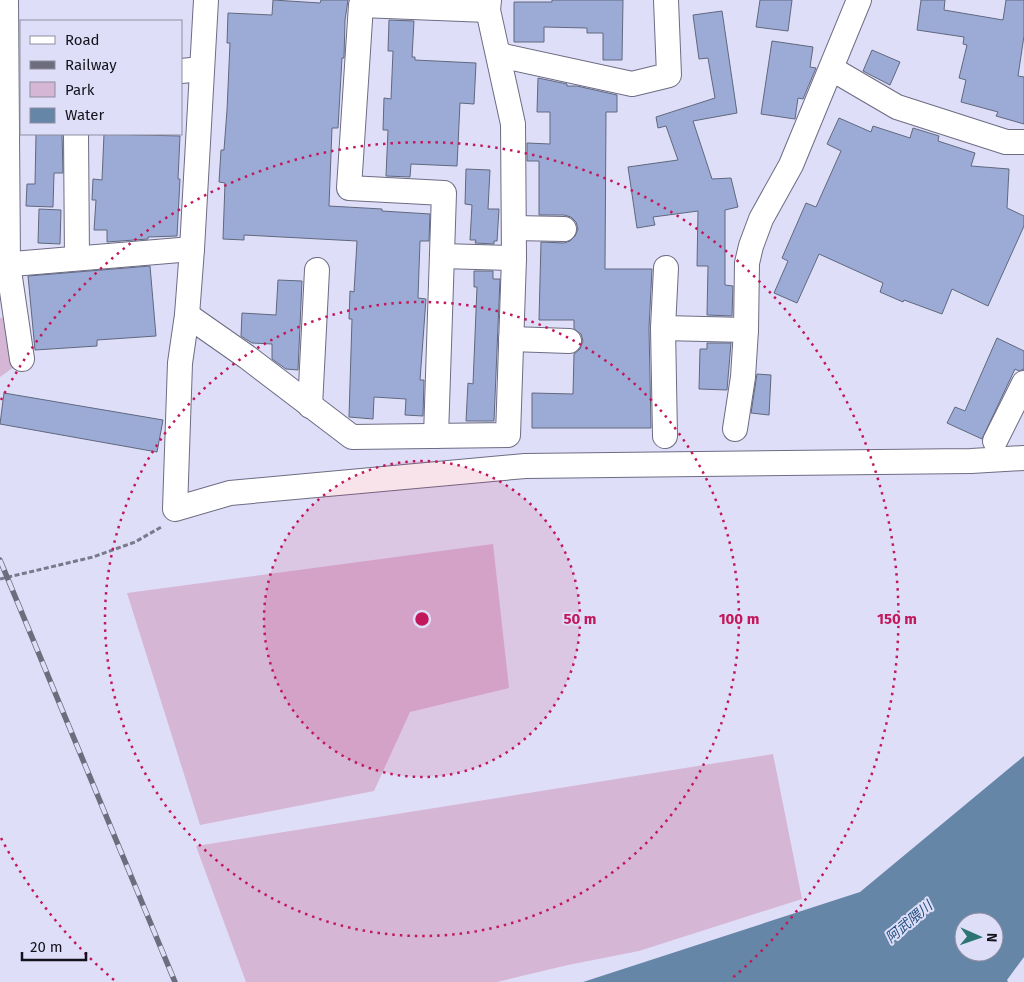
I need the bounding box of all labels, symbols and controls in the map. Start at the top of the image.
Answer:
legend [20,20,182,135]
text: Road [65,31,100,49]
text: Railway [65,56,117,74]
text: Park [65,81,95,99]
text: Water [65,106,104,124]
centre of rings [413,610,431,628]
text: 50 m [563,610,597,628]
text: 100 m [719,610,759,628]
text: 150 m [877,610,917,628]
water label: 阿武隈川 [882,896,937,947]
north arrow [954,912,1004,962]
scale bar [22,930,86,962]
text: N [983,932,1000,942]
text: 20 m [30,938,63,956]

